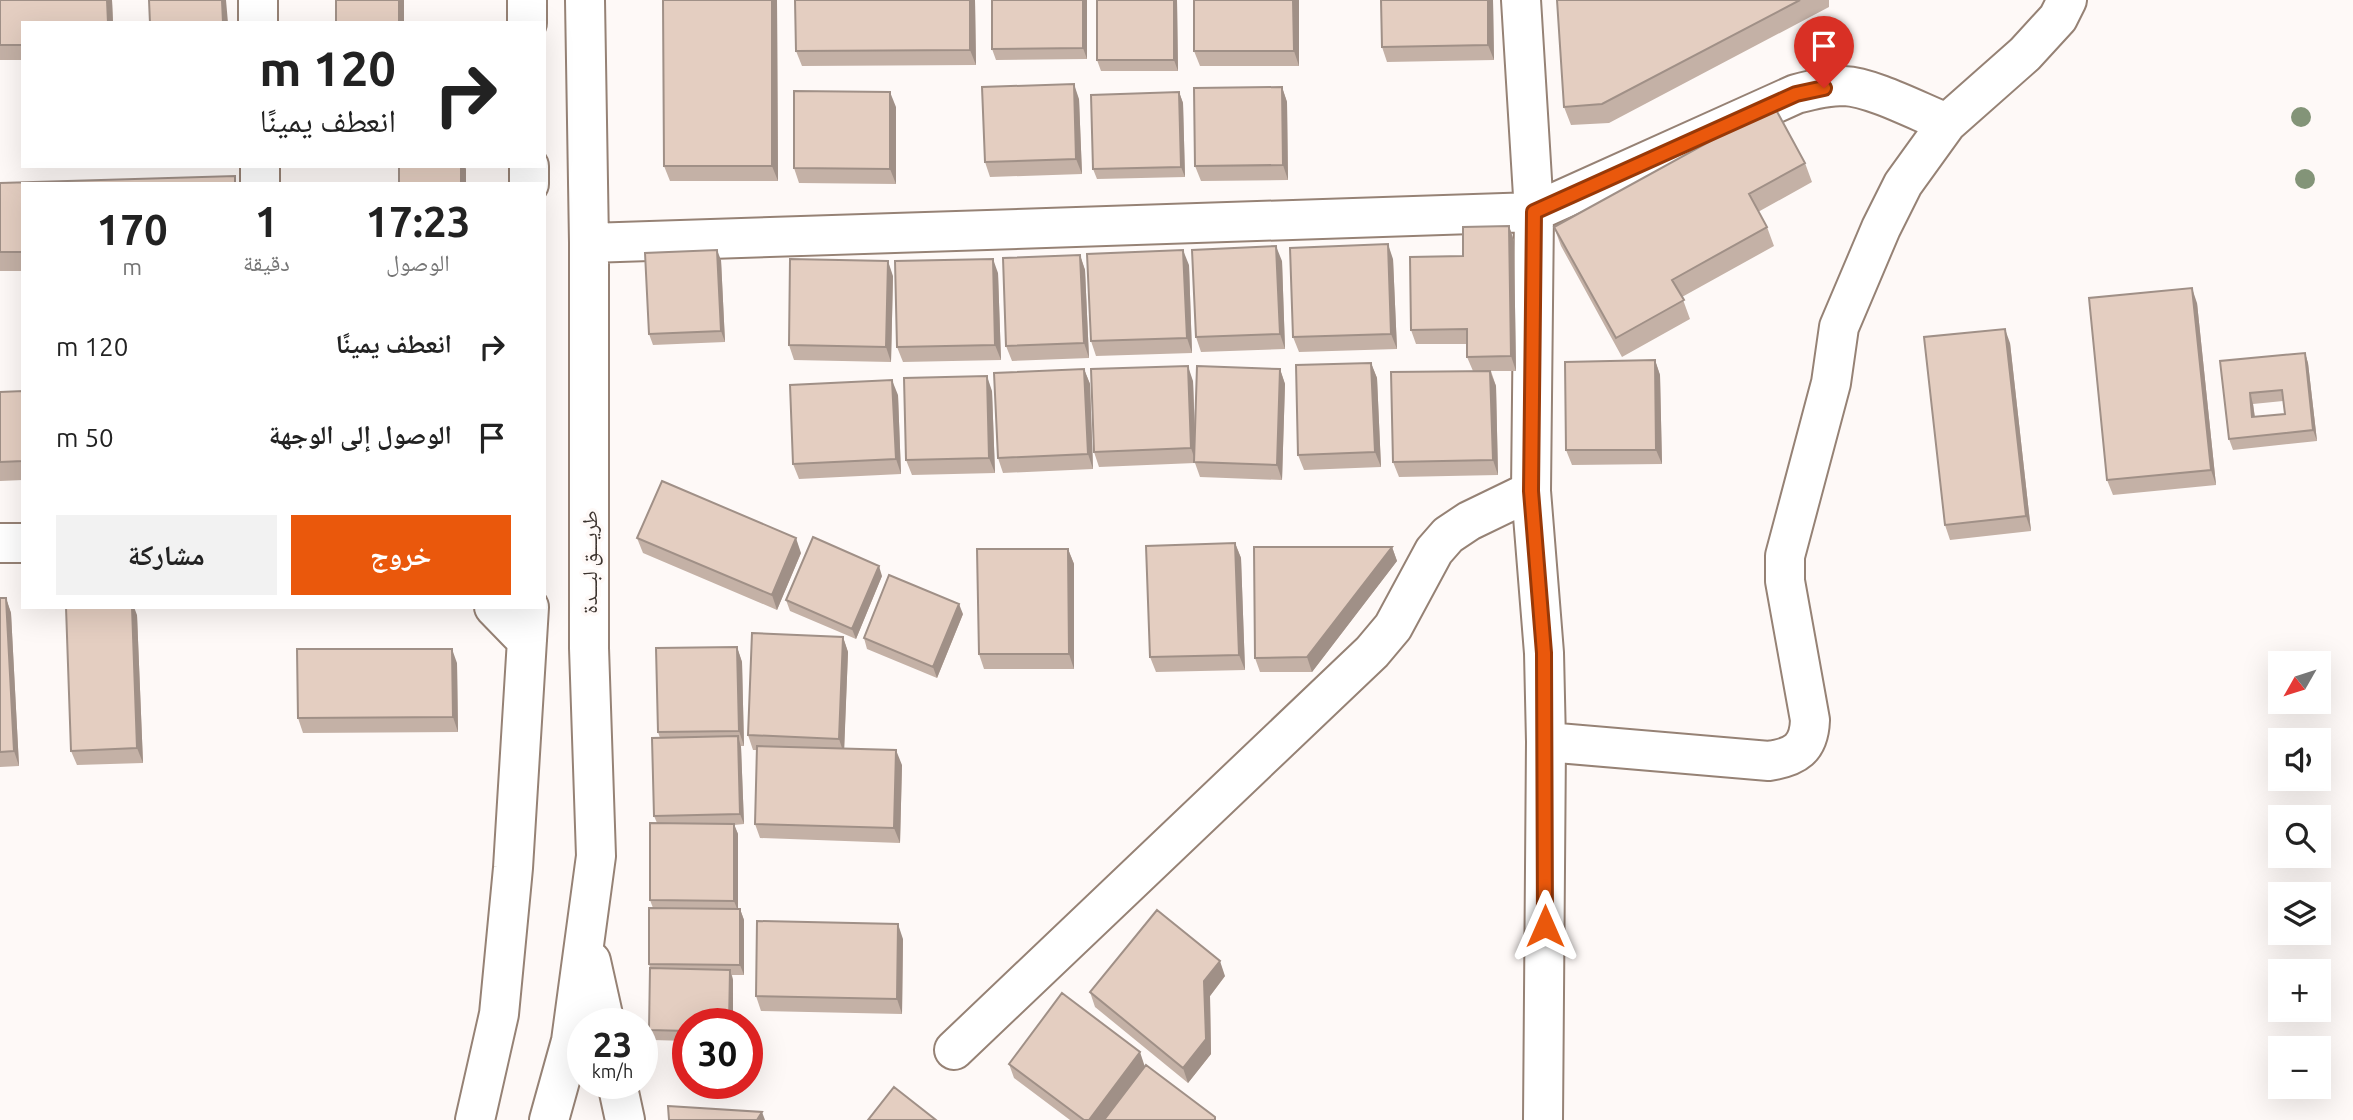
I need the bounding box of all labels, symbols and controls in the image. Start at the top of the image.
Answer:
pin [1794,16,1854,88]
icon: arrive [1805,27,1843,65]
text: 120 m [259,40,396,95]
icon: right [420,49,511,140]
text: انعطف يمينًا [260,102,396,138]
text: 1 [255,198,278,245]
text: 17:23 [365,198,470,245]
text: 170 [97,206,168,253]
text: دقيقة [243,250,290,275]
text: الوصول [386,250,450,275]
text: m [122,254,142,279]
icon: right [473,328,511,366]
text: انعطف يمينًا [336,329,452,358]
text: 120 m [56,332,128,361]
icon: arrive [473,419,511,457]
text: الوصول إلى الوجهة [269,420,452,449]
text: 50 m [56,423,114,452]
street label: طريـــق لبـــدة [577,510,603,614]
button: مشاركة [56,515,277,595]
button: خروج [291,515,511,595]
north arrow [2268,651,2331,714]
map controls [2268,651,2331,1099]
button: sound [2268,728,2331,791]
button: search [2268,805,2331,868]
button: layers [2268,882,2331,945]
position arrow [1508,889,1582,963]
button: + [2268,959,2331,1022]
speed limit sign: 30 [672,1008,763,1099]
text: 23 [593,1024,632,1064]
button: − [2268,1036,2331,1099]
text: km/h [592,1061,633,1081]

